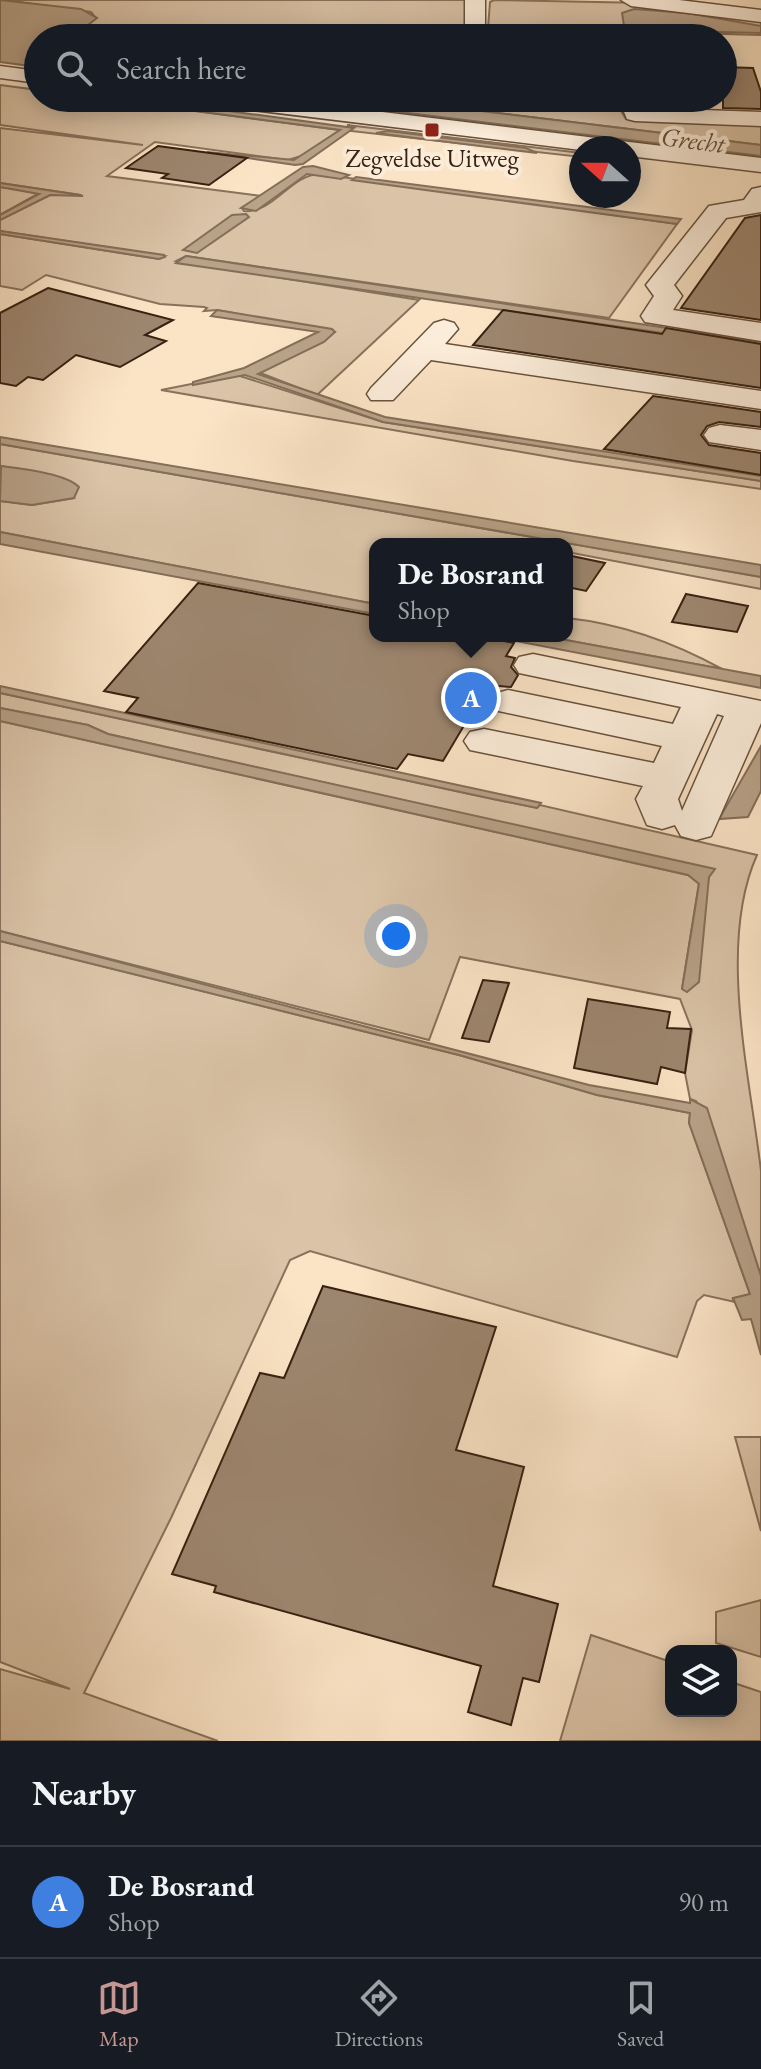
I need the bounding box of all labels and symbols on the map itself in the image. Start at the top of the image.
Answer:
water label: Grecht [659,119,728,161]
marker: Zegveldse Uitweg [423,121,441,139]
north arrow [569,136,641,208]
place label: Zegveldse Uitweg [345,141,519,175]
pin: A [445,668,497,728]
your location [376,916,416,956]

